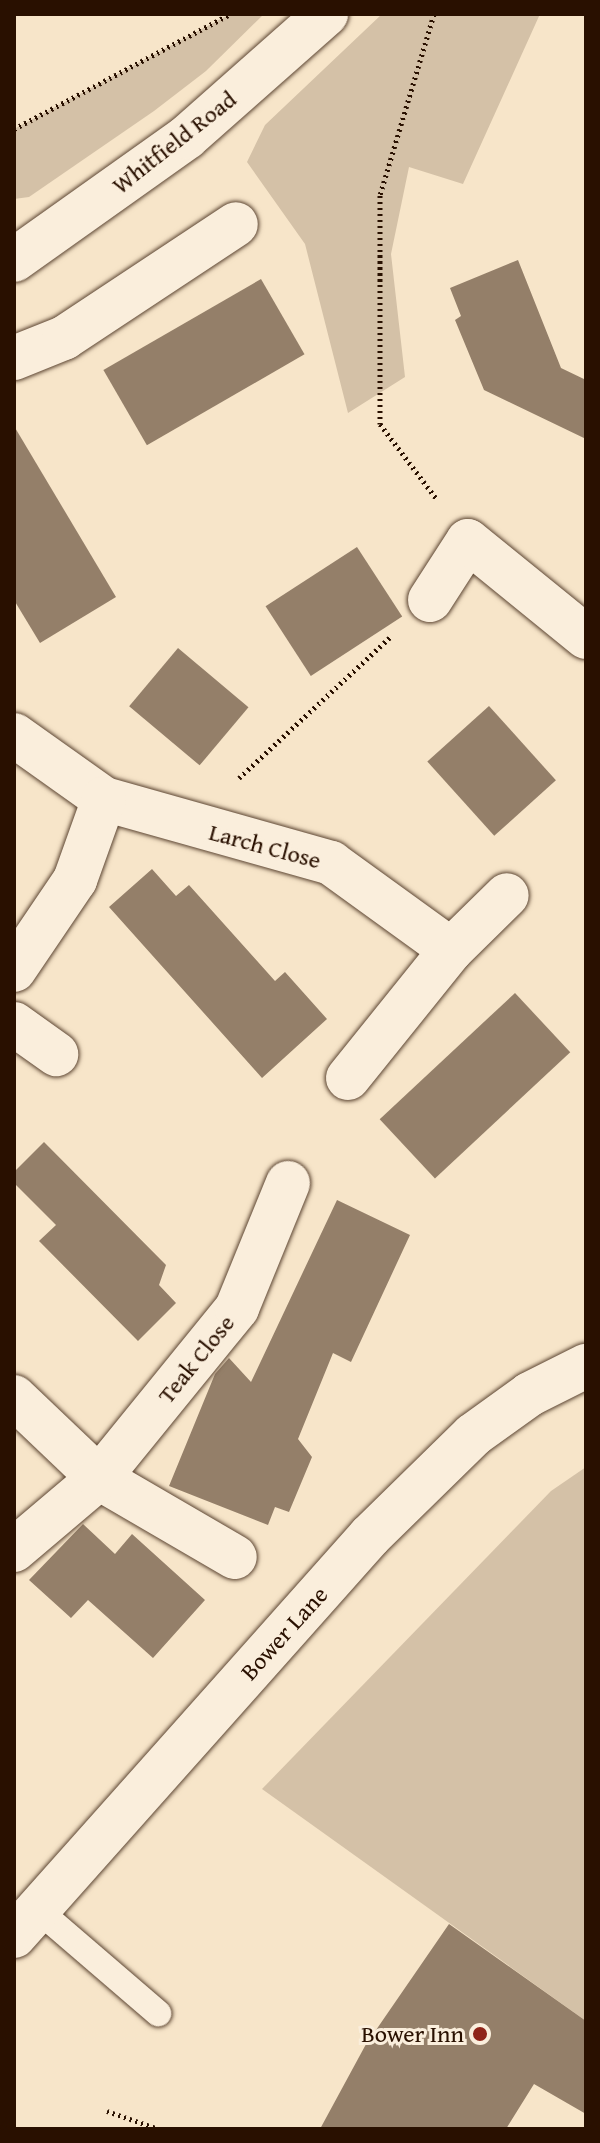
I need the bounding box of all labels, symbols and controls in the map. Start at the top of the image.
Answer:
street label: Whitfield Road [106,85,242,199]
street label: Larch Close [206,817,324,875]
street label: Teak Close [152,1309,240,1409]
street label: Bower Lane [234,1580,334,1686]
place label: Bower Inn [361,2020,464,2048]
marker: Bower Inn [471,2025,489,2043]

